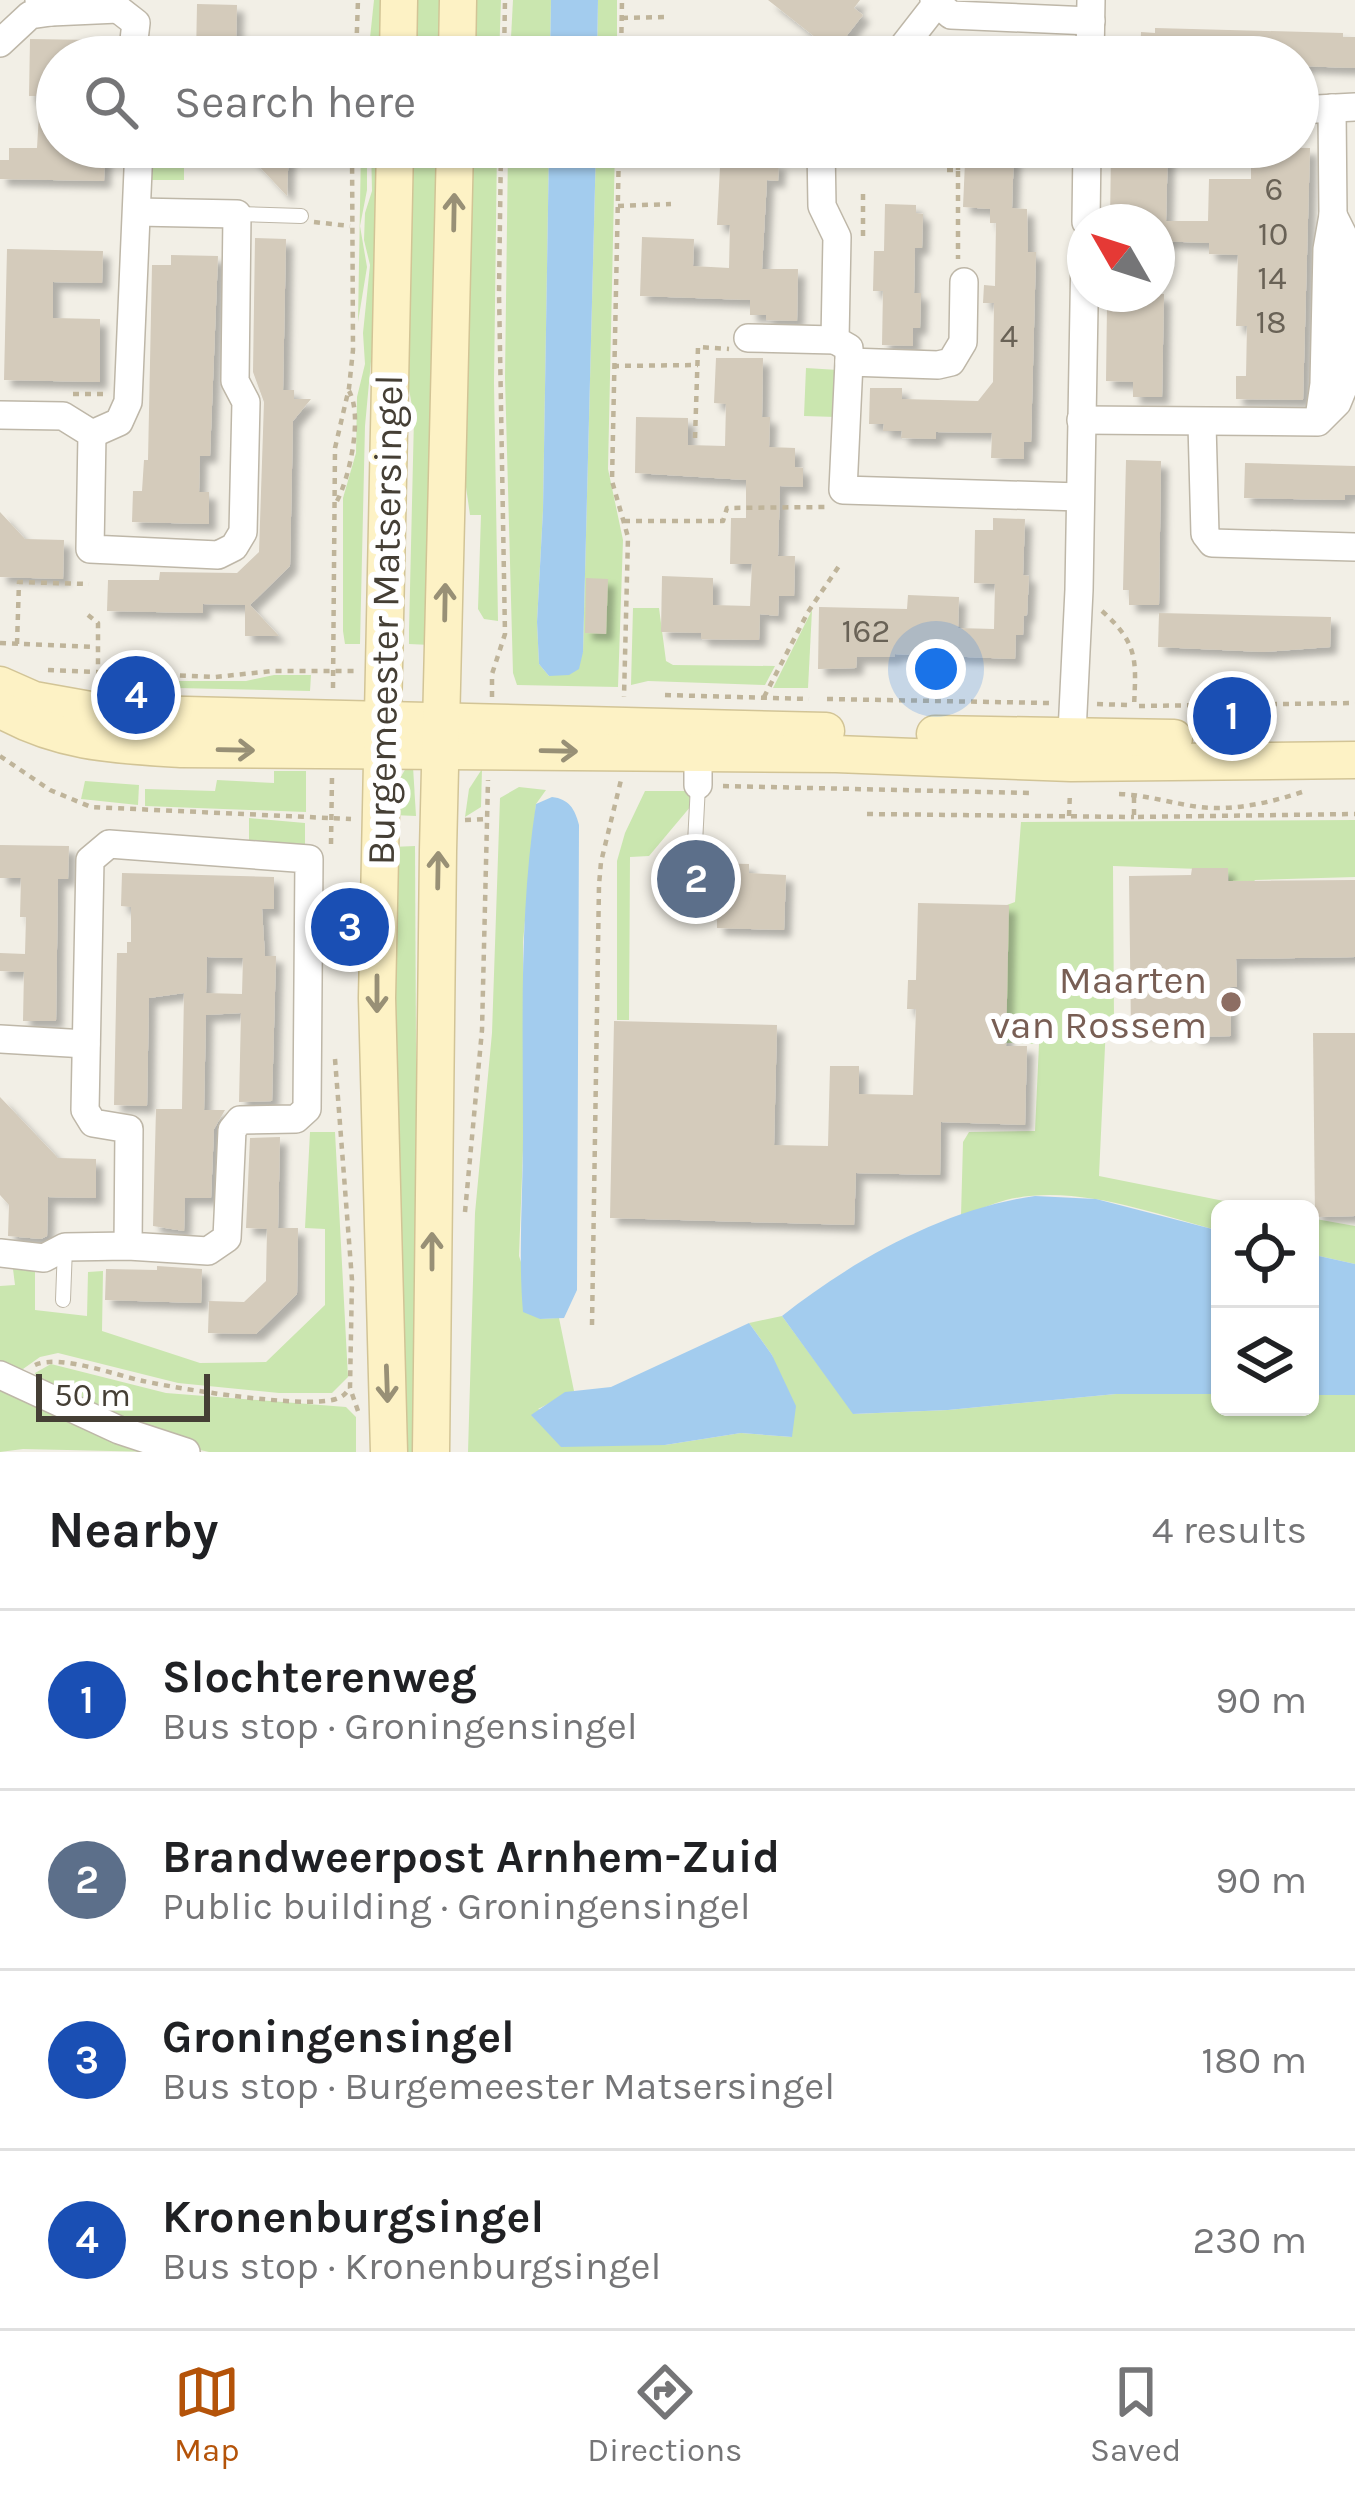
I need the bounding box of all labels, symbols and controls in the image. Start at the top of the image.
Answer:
search box [36,36,1319,168]
icon: search [78,69,144,135]
text: Search here [174,76,416,128]
house number: 6 [1265,170,1283,208]
one-way arrow [442,193,465,232]
north arrow [1067,204,1175,312]
house number: 10 [1258,215,1288,253]
house number: 14 [1257,259,1287,297]
house number: 18 [1255,303,1287,341]
house number: 4 [1000,317,1018,355]
street label: Burgemeester Matsersingel [358,374,412,866]
one-way arrow [433,583,456,622]
house number: 162 [842,612,890,650]
your location [906,639,966,699]
pin: 4 [97,650,175,740]
pin: 1 [1193,671,1271,761]
one-way arrow [216,739,255,762]
one-way arrow [539,739,578,762]
pin: 2 [657,834,735,924]
one-way arrow [427,851,450,890]
pin: 3 [311,882,389,972]
place label: Maarten van Rossem [990,957,1207,1048]
one-way arrow [366,974,388,1013]
marker: Maarten van Rossem [1218,989,1244,1015]
map controls [1211,1200,1319,1416]
button: locate [1211,1200,1319,1308]
one-way arrow [421,1232,443,1271]
button: layers [1211,1308,1319,1416]
one-way arrow [376,1363,399,1402]
scale bar [36,1368,210,1421]
text: 50 m [54,1376,131,1414]
text: Nearby [48,1500,218,1560]
text: 4 results [1152,1507,1307,1553]
text: Slochterenweg [162,1651,477,1703]
text: 1 [80,1677,94,1723]
text: 90 m [1215,1677,1307,1723]
text: Bus stop · Groningensingel [162,1703,638,1749]
text: Brandweerpost Arnhem-Zuid [162,1831,780,1883]
text: 2 [75,1857,99,1903]
text: 90 m [1215,1857,1307,1903]
text: Public building · Groningensingel [162,1883,751,1929]
text: Groningensingel [162,2011,515,2063]
text: 3 [75,2037,99,2083]
text: 180 m [1201,2037,1307,2083]
text: Bus stop · Burgemeester Matsersingel [162,2063,835,2109]
text: Kronenburgsingel [162,2191,544,2243]
text: 4 [75,2217,99,2263]
text: 230 m [1192,2217,1307,2263]
text: Bus stop · Kronenburgsingel [162,2243,661,2289]
tab: Map [174,2359,240,2469]
tab: Directions [587,2359,742,2469]
tab: Saved [1090,2359,1181,2469]

